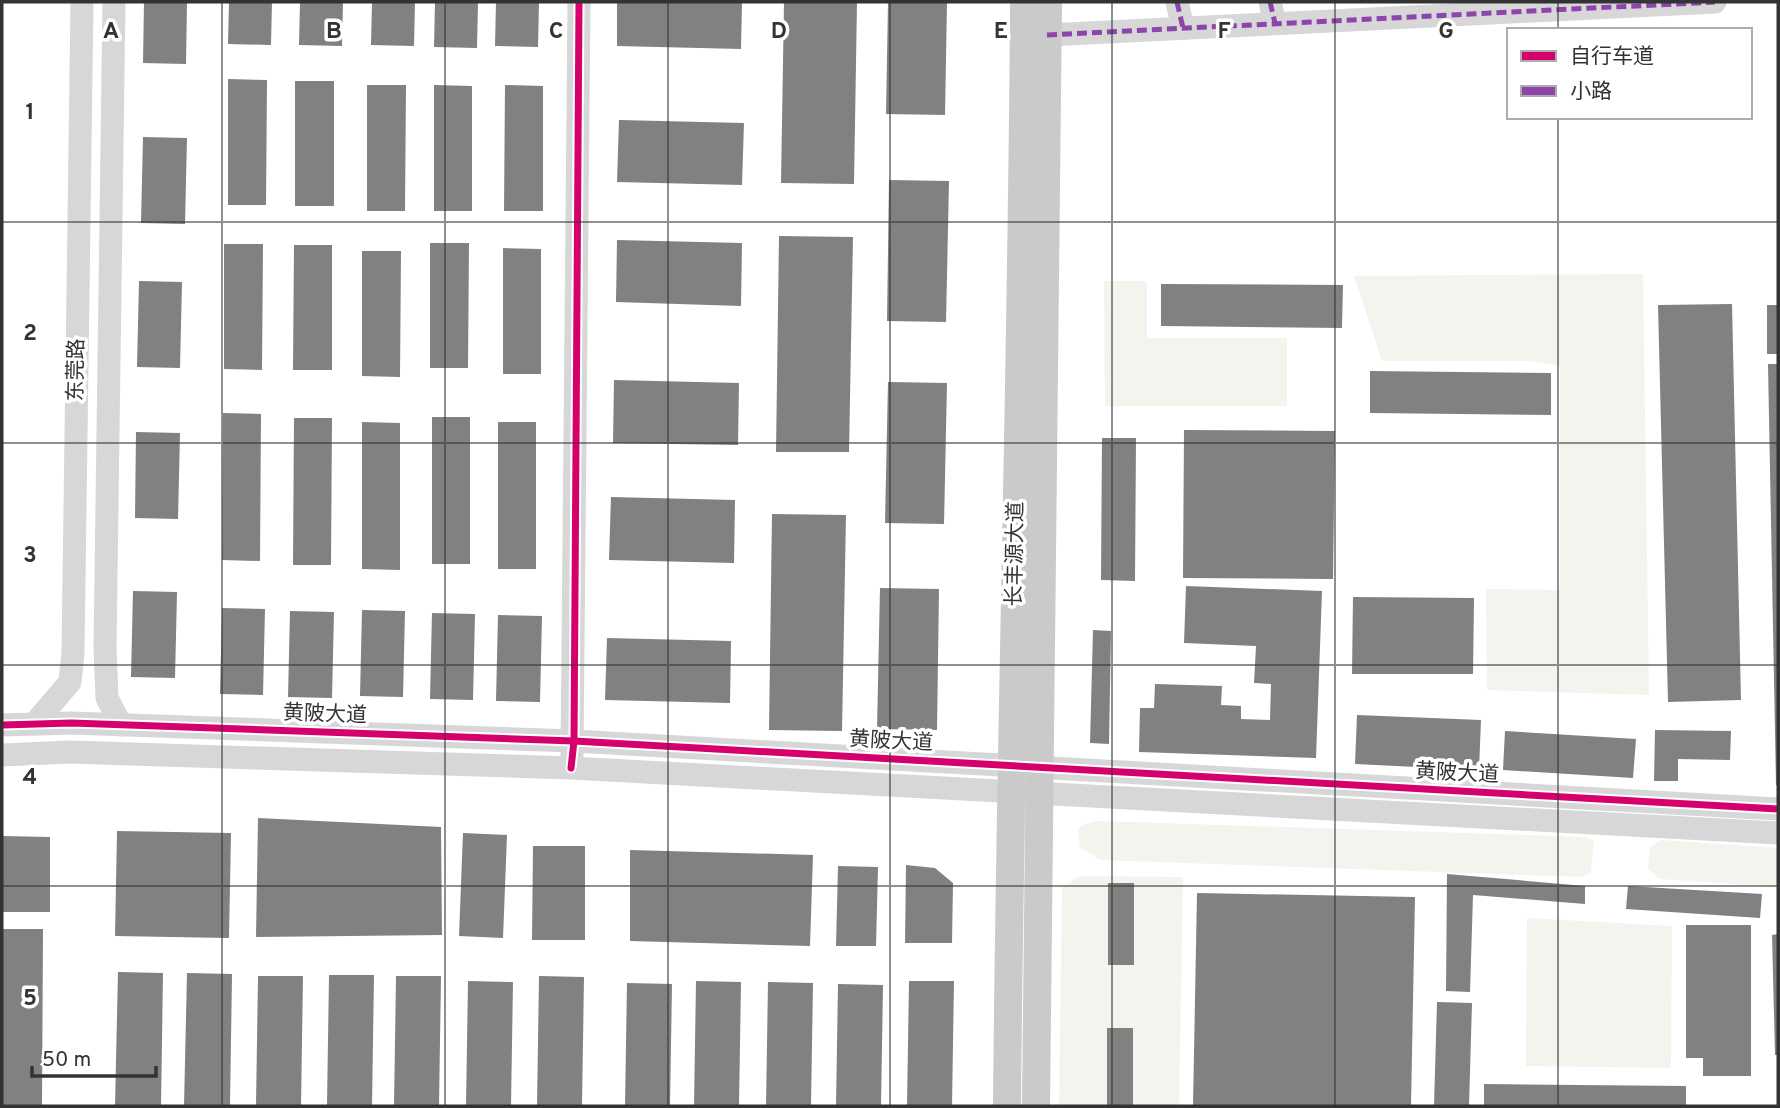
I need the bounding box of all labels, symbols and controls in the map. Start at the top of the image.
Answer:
text: A [103,18,119,47]
text: B [326,18,342,47]
text: C [549,18,563,47]
text: D [771,18,787,47]
text: E [994,18,1008,47]
text: F [1217,18,1231,47]
text: G [1438,18,1454,47]
legend [1507,28,1752,119]
text: 自行车道 [1570,44,1654,71]
text: 小路 [1570,79,1612,106]
text: 1 [25,99,35,128]
text: 2 [23,320,37,349]
street label: 东莞路 [63,338,91,402]
street label: 长丰源大道 [1002,501,1030,607]
text: 3 [23,542,37,571]
street label: 黄陂大道 [283,700,367,730]
street label: 黄陂大道 [848,726,934,758]
street label: 黄陂大道 [1414,758,1500,790]
text: 4 [23,764,37,793]
text: 5 [23,985,37,1014]
scale bar [32,1034,156,1078]
text: 50 m [42,1047,91,1074]

